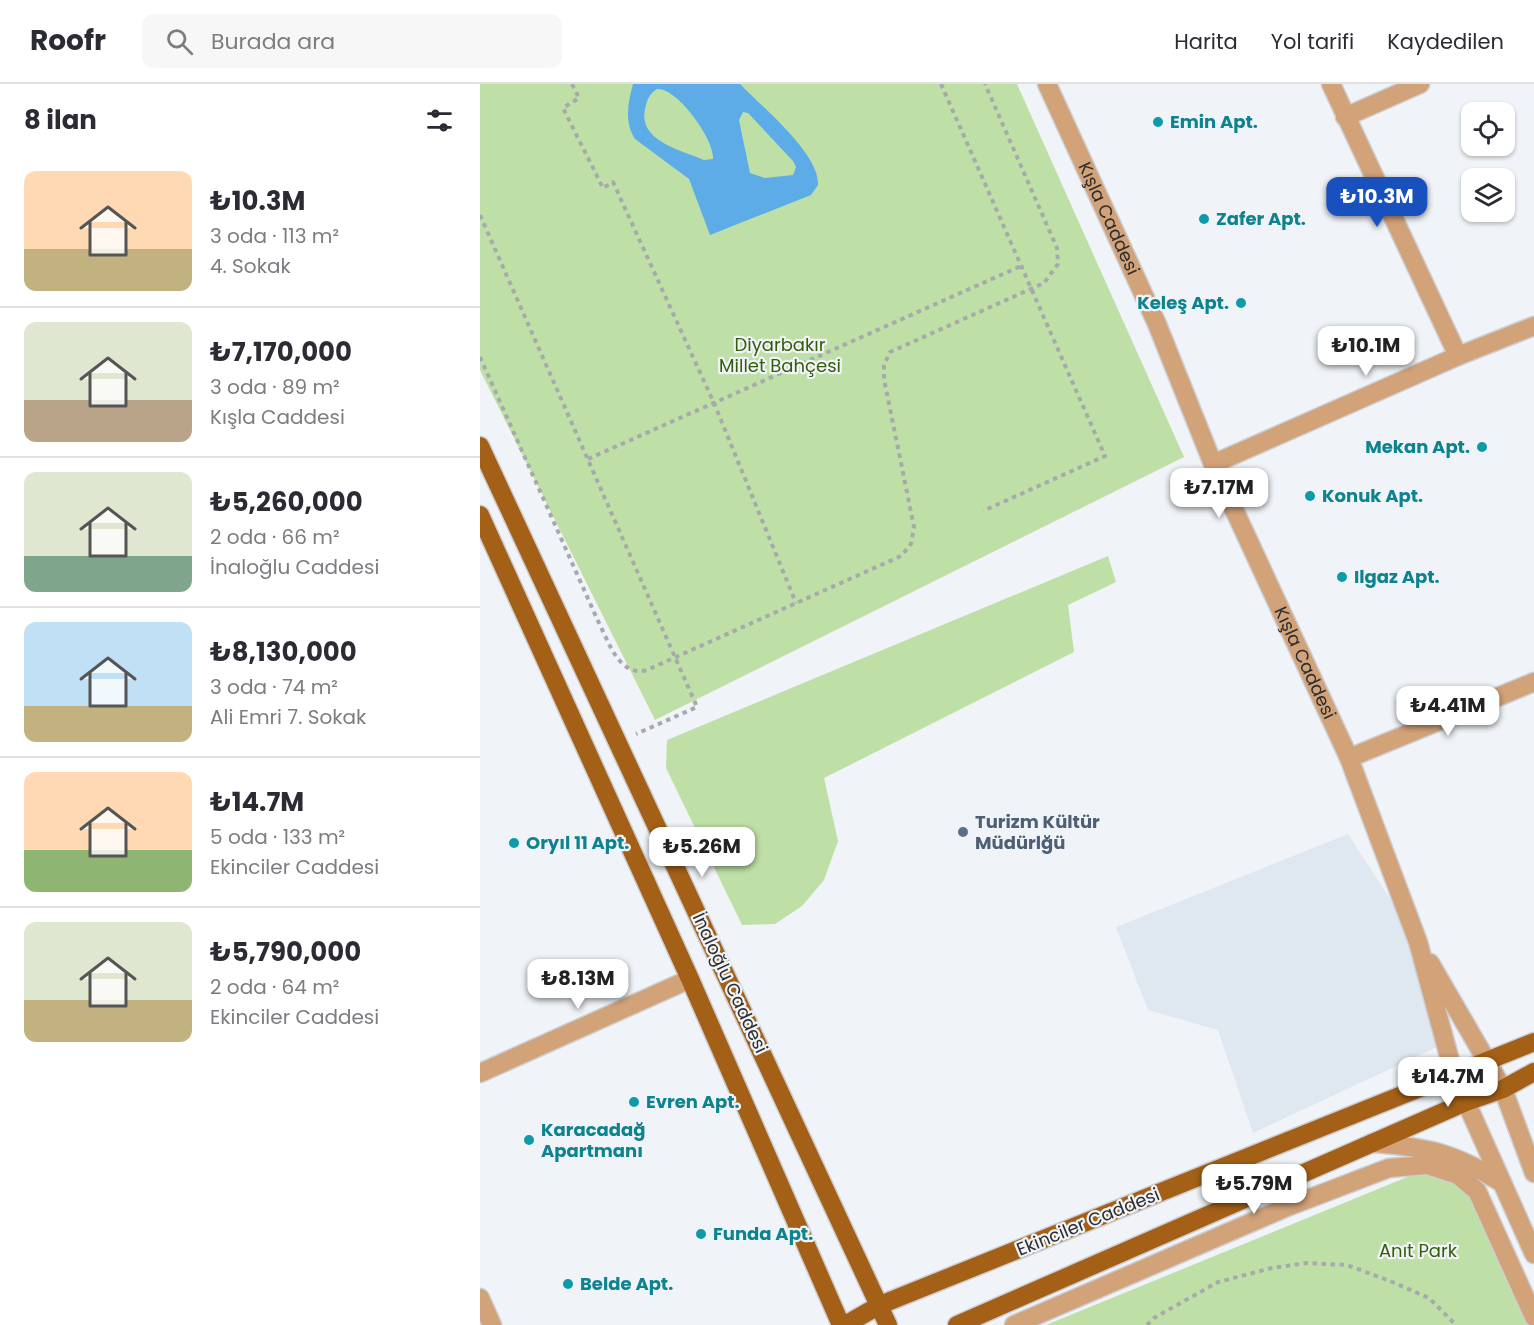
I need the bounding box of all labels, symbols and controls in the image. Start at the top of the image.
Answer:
search box [142,14,562,68]
text: Roofr [30,21,106,60]
icon: search [163,25,196,58]
text: Burada ara [211,26,335,57]
text: Harita [1174,27,1238,56]
text: Yol tarifi [1271,27,1354,56]
text: Kaydedilen [1387,27,1504,56]
text: 8 ilan [24,102,97,138]
map controls [1461,102,1515,222]
button: locate [1461,102,1515,156]
icon: filters [423,104,456,137]
place label: Emin Apt. [1170,109,1258,134]
marker: Emin Apt. [1151,115,1165,129]
street label: Kışla Caddesi [1072,158,1146,279]
button: layers [1461,168,1515,222]
pin: ₺10.3M [1328,177,1426,228]
text: ₺10.3M [1340,182,1414,210]
text: ₺10.3M [210,183,305,219]
icon: home [72,195,144,267]
place label: Zafer Apt. [1216,206,1306,231]
marker: Zafer Apt. [1197,212,1211,226]
text: 3 oda · 113 m² [210,222,339,250]
text: 4. Sokak [210,252,291,280]
place label: Keleş Apt. [1137,290,1229,315]
marker: Keleş Apt. [1234,296,1248,310]
pin: ₺10.1M [1317,326,1415,377]
text: ₺10.1M [1332,331,1400,359]
park label: Diyarbakır Millet Bahçesi [719,332,841,378]
text: ₺7,170,000 [210,334,352,370]
icon: home [72,346,144,418]
text: 3 oda · 89 m² [210,373,340,401]
text: Kışla Caddesi [210,403,345,431]
place label: Mekan Apt. [1365,434,1470,459]
marker: Mekan Apt. [1475,440,1489,454]
pin: ₺7.17M [1170,468,1268,519]
text: ₺7.17M [1184,473,1254,501]
place label: Konuk Apt. [1322,483,1423,508]
text: ₺5,260,000 [210,484,363,520]
marker: Konuk Apt. [1303,489,1317,503]
icon: home [72,496,144,568]
text: 2 oda · 66 m² [210,523,340,551]
text: İnaloğlu Caddesi [210,553,379,581]
place label: Ilgaz Apt. [1354,564,1440,589]
marker: Ilgaz Apt. [1335,570,1349,584]
street label: Kışla Caddesi [1269,602,1342,723]
text: ₺8,130,000 [210,634,357,670]
icon: home [72,646,144,718]
text: 3 oda · 74 m² [210,673,338,701]
pin: ₺4.41M [1399,686,1497,737]
text: ₺4.41M [1410,691,1486,719]
text: Ali Emri 7. Sokak [210,703,366,731]
text: ₺14.7M [210,784,304,820]
icon: home [72,796,144,868]
place label: Turizm Kültür Müdürlğü [975,809,1100,855]
text: 5 oda · 133 m² [210,823,345,851]
marker: Turizm Kültür Müdürlğü [956,825,970,839]
pin: ₺5.26M [653,827,751,878]
place label: Oryıl 11 Apt. [526,830,629,855]
text: ₺5.26M [663,832,741,860]
marker: Oryıl 11 Apt. [507,836,521,850]
text: Ekinciler Caddesi [210,853,379,881]
street label: İnaloğlu Caddesi [687,908,774,1057]
text: ₺5,790,000 [210,934,361,970]
icon: home [72,946,144,1018]
pin: ₺8.13M [529,959,627,1010]
text: ₺8.13M [541,964,615,992]
text: 2 oda · 64 m² [210,973,339,1001]
text: Ekinciler Caddesi [210,1003,379,1031]
pin: ₺14.7M [1399,1057,1497,1108]
text: ₺14.7M [1412,1062,1484,1090]
place label: Evren Apt. [646,1089,740,1114]
marker: Evren Apt. [627,1095,641,1109]
place label: Karacadağ Apartmanı [541,1117,645,1163]
marker: Karacadağ Apartmanı [522,1133,536,1147]
pin: ₺5.79M [1205,1164,1303,1215]
text: ₺5.79M [1216,1169,1292,1197]
street label: Ekinciler Caddesi [1013,1181,1163,1262]
place label: Funda Apt. [713,1221,813,1246]
marker: Funda Apt. [694,1227,708,1241]
park label: Anıt Park [1379,1238,1458,1263]
place label: Belde Apt. [580,1271,673,1296]
marker: Belde Apt. [561,1277,575,1291]

